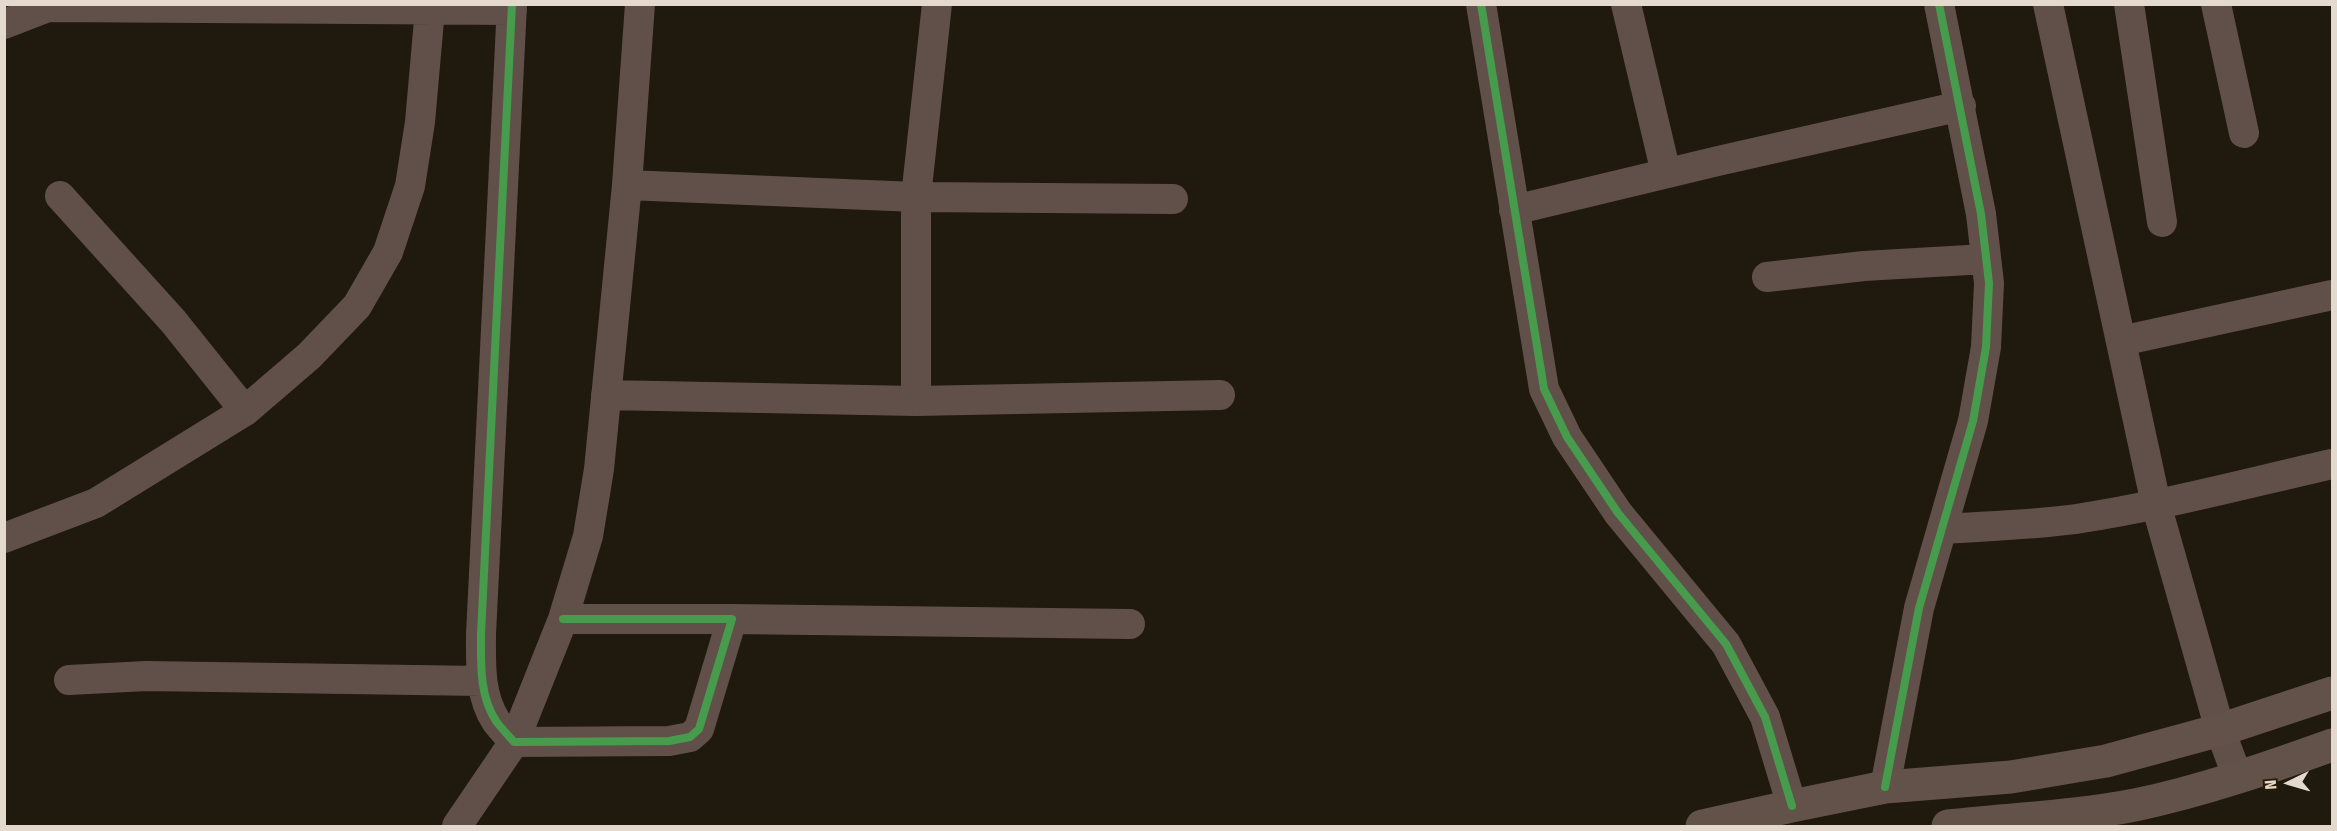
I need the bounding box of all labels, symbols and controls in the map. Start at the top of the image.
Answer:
north arrow [2259,753,2319,813]
text: N [2261,779,2280,790]

